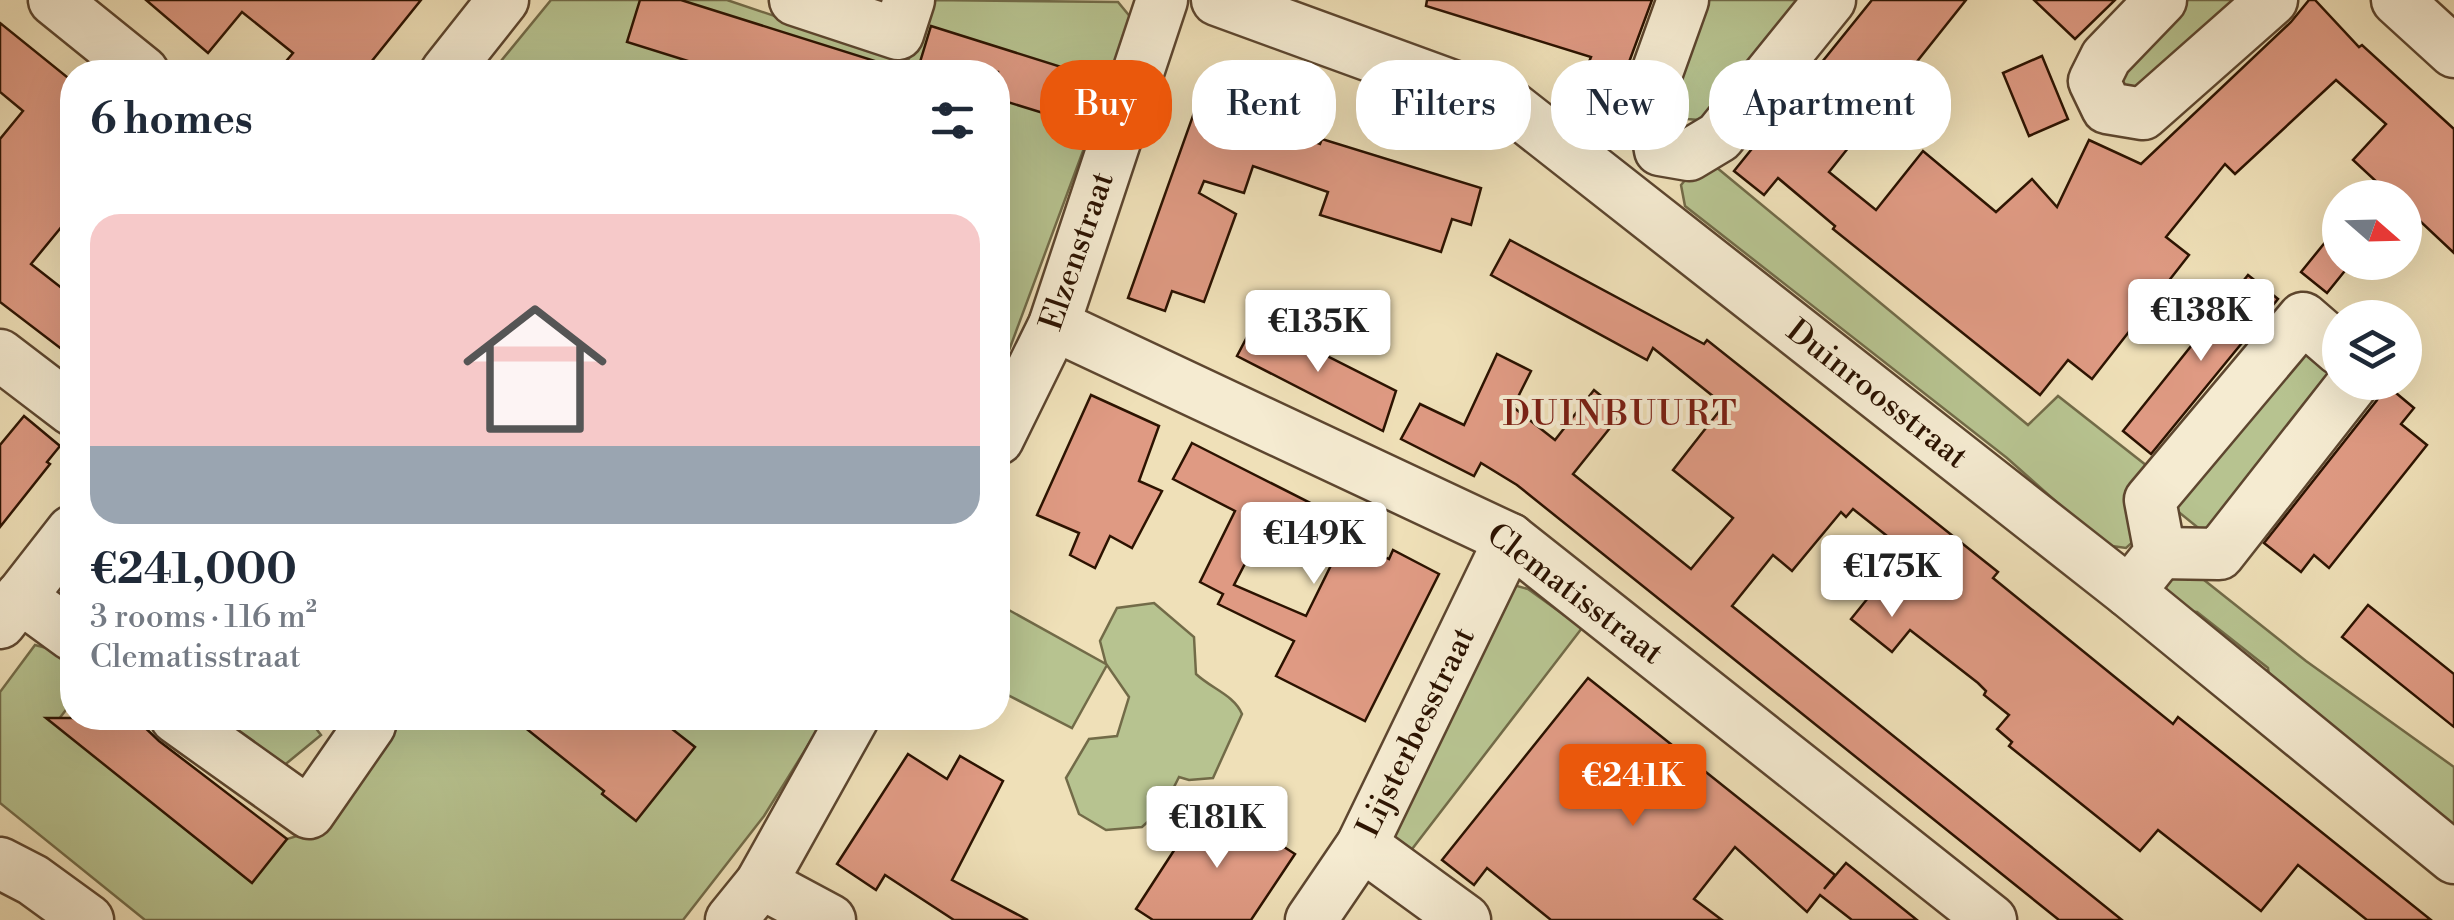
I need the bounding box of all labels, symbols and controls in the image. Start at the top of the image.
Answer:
chip: Buy [1040,60,1172,150]
chip: Rent [1192,60,1336,150]
chip: Filters [1356,60,1531,150]
chip: New [1551,60,1689,150]
chip: Apartment [1709,60,1951,150]
icon: filters [925,93,980,148]
text: 6 homes [90,94,253,147]
street label: Elzenstraat [1031,166,1123,336]
north arrow [2322,180,2422,280]
map controls [2322,180,2422,400]
icon: home [445,279,625,459]
pin: €138K [2131,279,2271,364]
pin: €135K [1248,290,1388,375]
text: €138K [2150,291,2252,331]
button: layers [2322,300,2422,400]
text: €135K [1267,302,1369,342]
street label: Duinroosstraat [1778,311,1976,477]
district label: DUINBUURT [1503,393,1739,436]
pin: €149K [1244,502,1384,587]
text: €149K [1263,514,1365,554]
street label: Clematisstraat [1479,515,1671,673]
pin: €175K [1822,535,1962,620]
text: €241,000 [90,544,297,597]
text: €175K [1843,547,1941,587]
text: 3 rooms · 116 m² [90,597,317,637]
street label: Lijsterbesstraat [1348,621,1484,843]
text: Clematisstraat [90,637,301,677]
pin: €241K [1563,744,1703,829]
text: €241K [1581,756,1685,796]
pin: €181K [1147,786,1287,871]
text: €181K [1169,798,1265,838]

